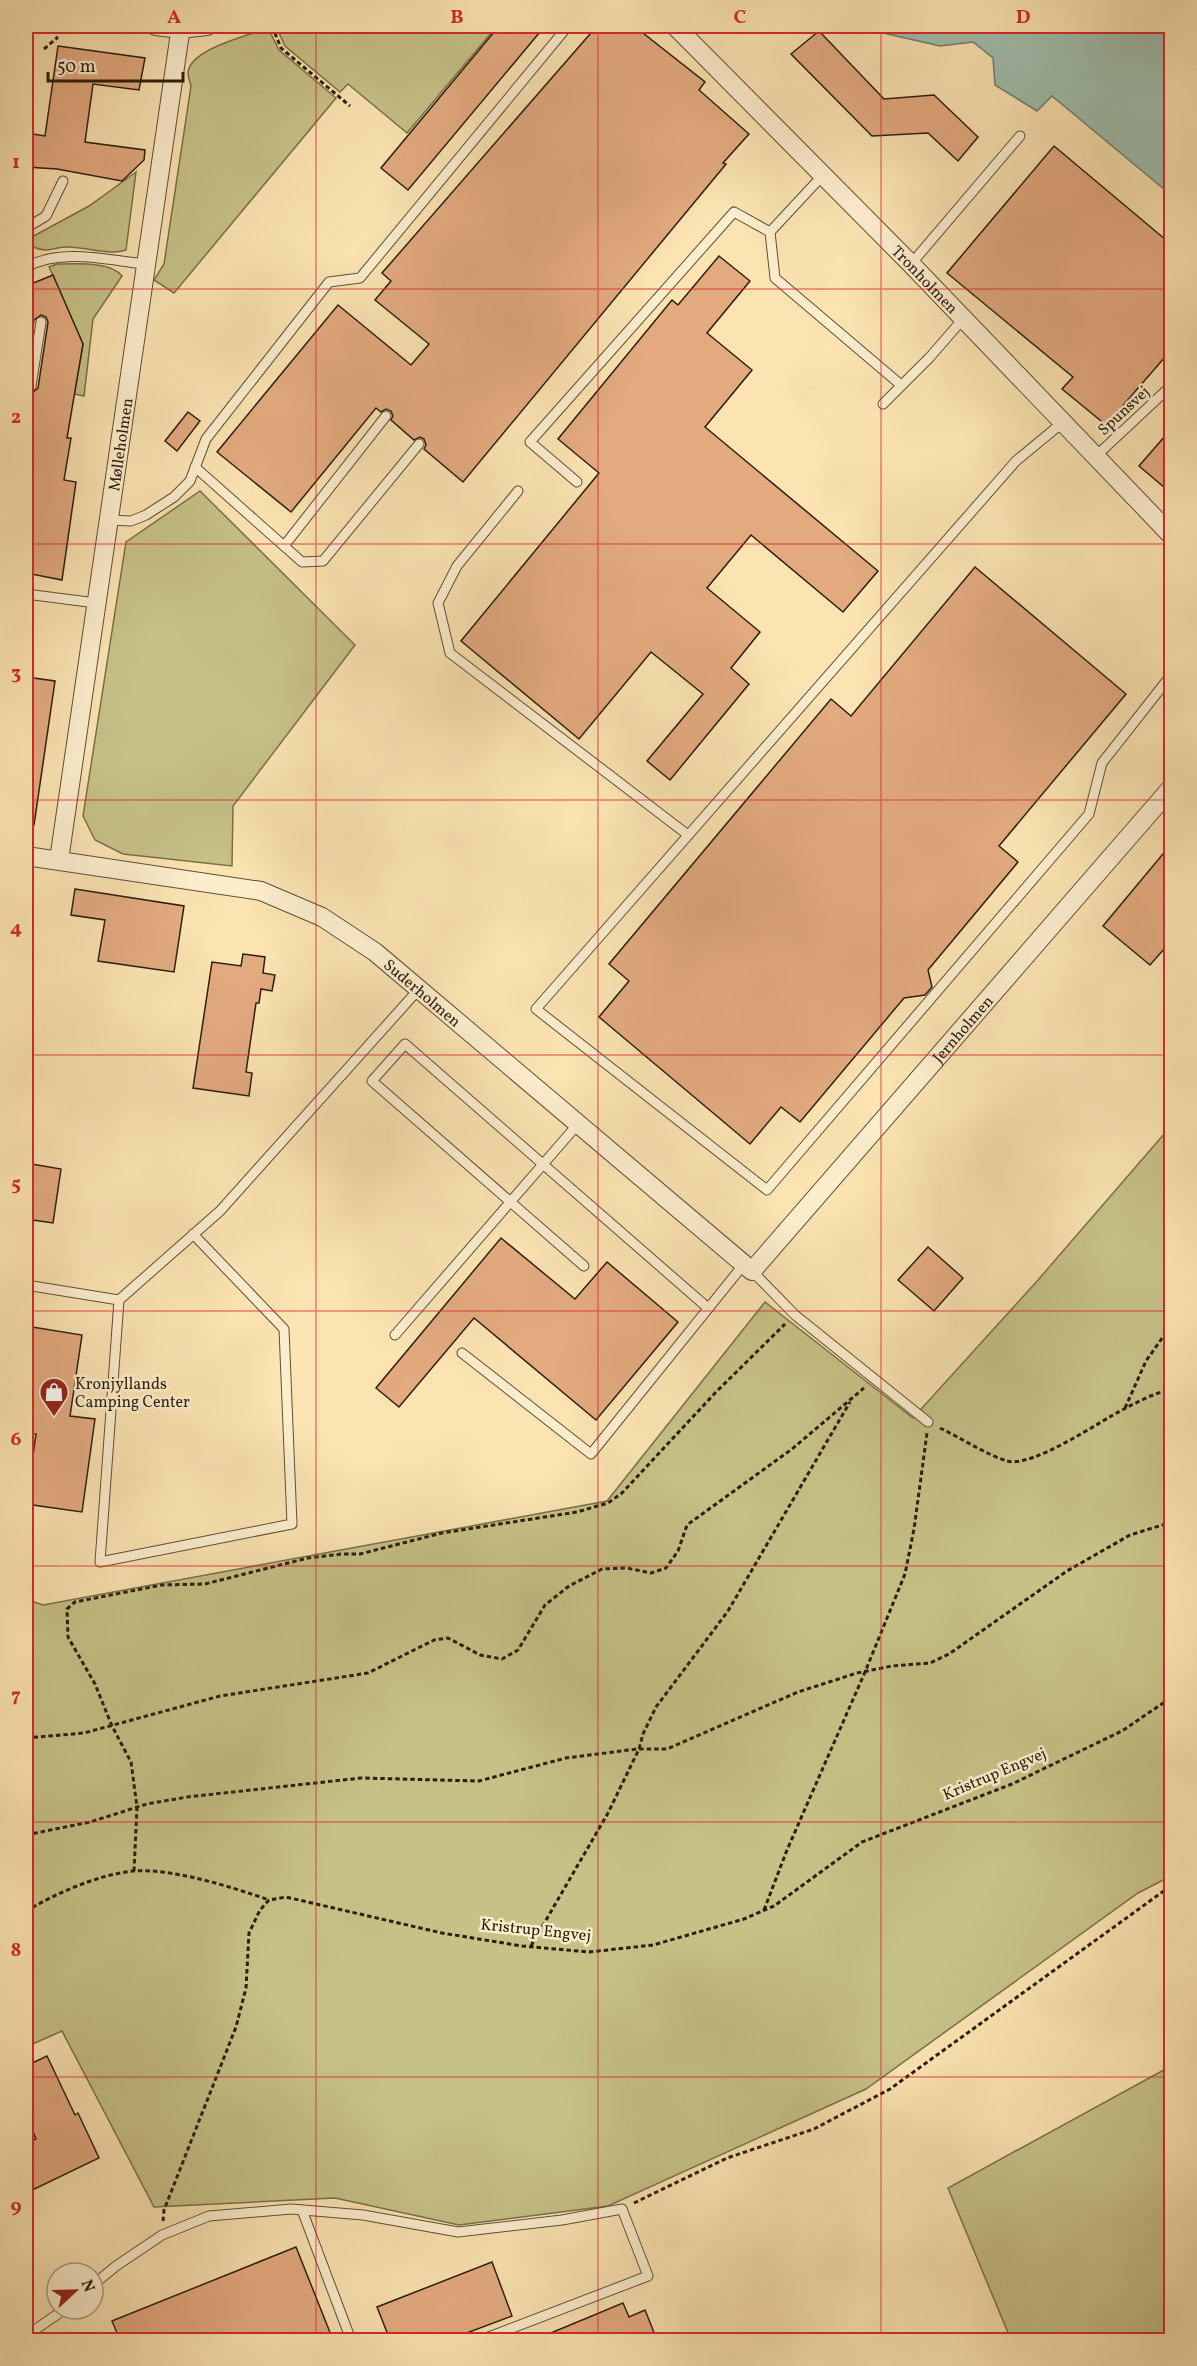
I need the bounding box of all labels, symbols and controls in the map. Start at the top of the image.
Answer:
text: A [167,4,181,32]
text: B [450,4,464,32]
text: C [734,4,747,32]
text: D [1016,4,1030,32]
scale bar [48,45,183,83]
text: 50 m [57,55,96,80]
text: 1 [12,149,20,177]
street label: Tronholmen [886,241,962,320]
street label: Spunsvej [1094,382,1155,441]
street label: Mølleholmen [104,397,139,493]
text: 2 [11,404,21,432]
text: 3 [11,660,21,688]
text: 4 [10,915,22,943]
street label: Suderholmen [378,955,465,1033]
street label: Jernholmen [928,991,999,1069]
text: 5 [11,1171,21,1199]
place label: Kronjyllands Camping Center [75,1374,190,1414]
shop icon: Kronjyllands Camping Center [38,1376,70,1418]
text: 6 [11,1426,22,1454]
text: 7 [11,1682,21,1710]
street label: Kristrup Engvej [940,1743,1050,1807]
street label: Kristrup Engvej [480,1914,592,1948]
text: 8 [11,1937,21,1965]
text: 9 [10,2193,22,2221]
north arrow [45,2261,105,2321]
text: N [75,2277,100,2296]

